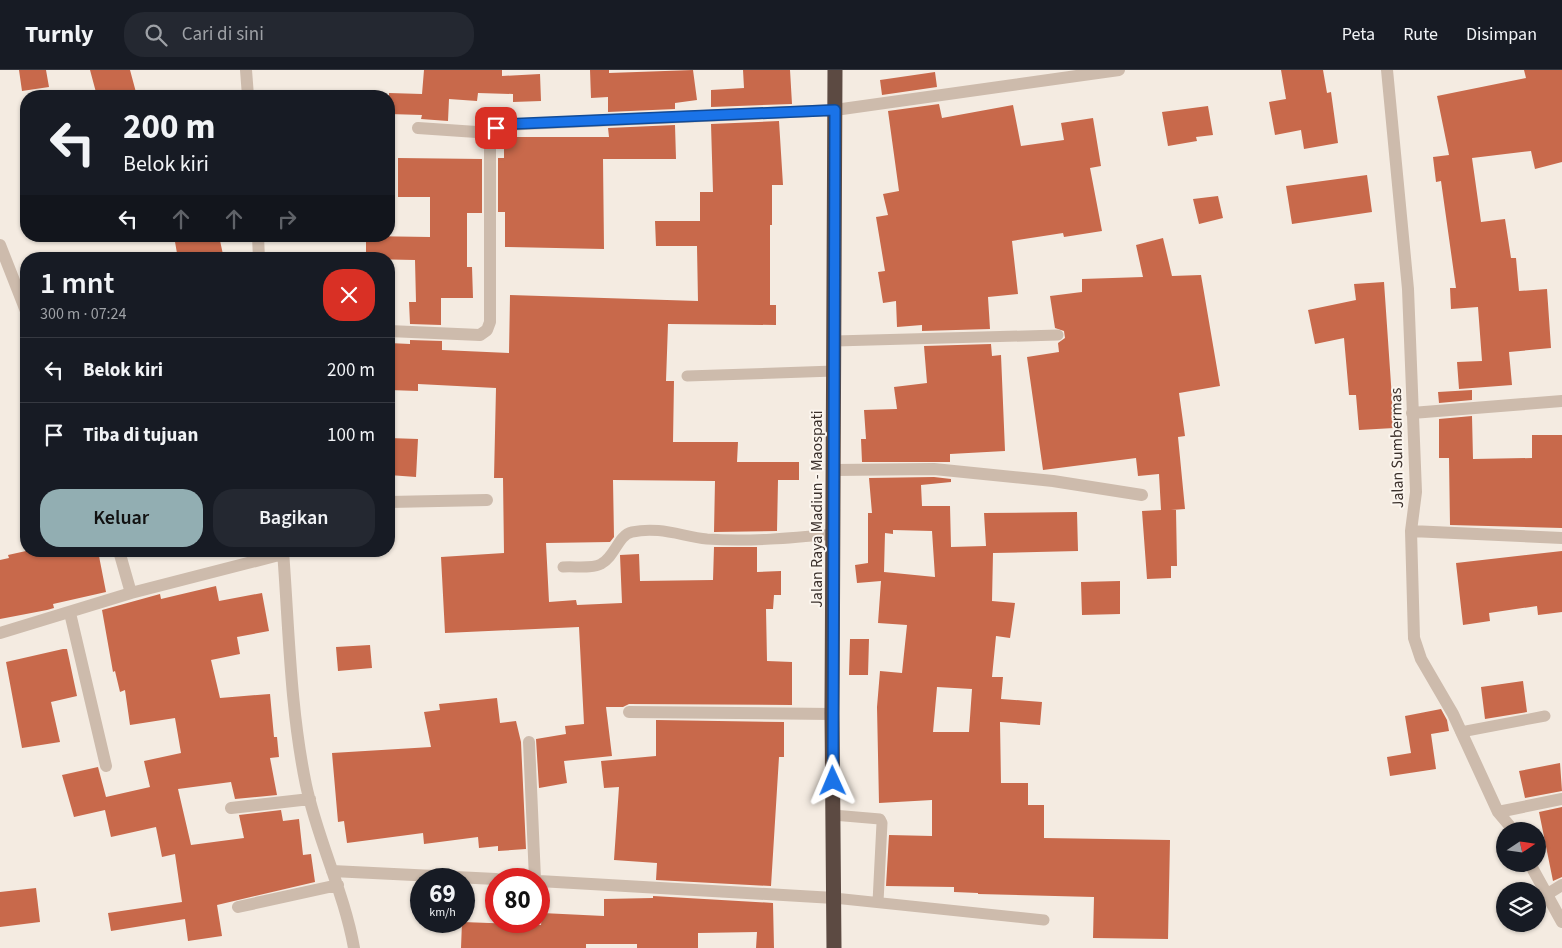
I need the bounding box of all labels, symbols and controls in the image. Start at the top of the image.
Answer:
search box [124,12,474,57]
text: Turnly [25,17,94,52]
icon: search [142,21,170,49]
text: Cari di sini [182,21,264,48]
text: Peta [1342,22,1375,47]
text: Rute [1403,22,1438,47]
text: Disimpan [1466,22,1537,47]
text: 200 m [123,102,215,152]
pin [475,107,517,149]
icon: left [40,110,105,175]
icon: arrive [482,114,510,142]
text: Belok kiri [123,148,209,180]
icon: left [114,205,142,233]
icon: ahead [167,205,195,233]
icon: ahead [220,205,248,233]
icon: right [273,205,301,233]
text: 1 mnt [40,262,114,305]
button: close [323,269,375,321]
text: 300 m · 07:24 [40,303,127,325]
icon: left [40,356,68,384]
text: Belok kiri [83,357,163,384]
text: 200 m [327,357,375,384]
street label: Jalan Sumbermas [1385,387,1409,509]
street label: Jalan Raya Madiun - Maospati [806,410,828,608]
icon: arrive [40,421,68,449]
text: Tiba di tujuan [83,422,198,449]
text: 100 m [327,422,375,449]
button: Keluar [40,489,203,547]
button: Bagikan [213,489,375,547]
position arrow [806,754,858,806]
north arrow [1496,822,1546,872]
map controls [1496,822,1546,932]
speed limit sign: 80 [485,868,550,933]
text: 69 [429,876,456,912]
button: layers [1496,882,1546,932]
text: km/h [429,904,456,921]

